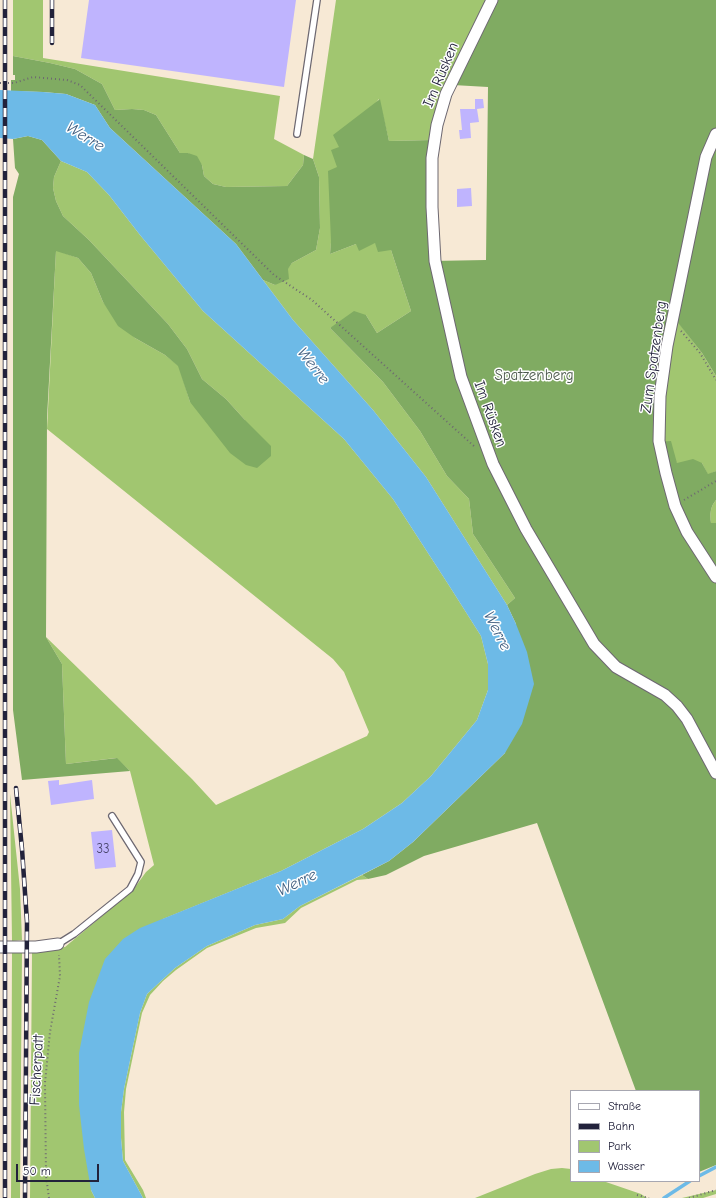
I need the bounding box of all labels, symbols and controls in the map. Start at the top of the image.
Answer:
street label: Im Rüsken [419,40,463,110]
water label: Werre [62,118,108,156]
street label: Zum Spatzenberg [637,300,671,414]
water label: Werre [293,344,333,388]
park label: Spatzenberg [494,367,574,385]
street label: Im Rüsken [470,379,510,449]
water label: Werre [479,608,515,654]
house number: 33 [96,841,110,857]
water label: Werre [274,865,320,901]
street label: Fischerpatt [26,1034,48,1106]
legend [570,1090,700,1182]
text: Straße [608,1099,641,1113]
text: Bahn [608,1119,635,1133]
text: Park [608,1139,631,1153]
scale bar [18,1156,101,1182]
text: Wasser [608,1159,645,1173]
text: 50 m [23,1164,51,1178]

